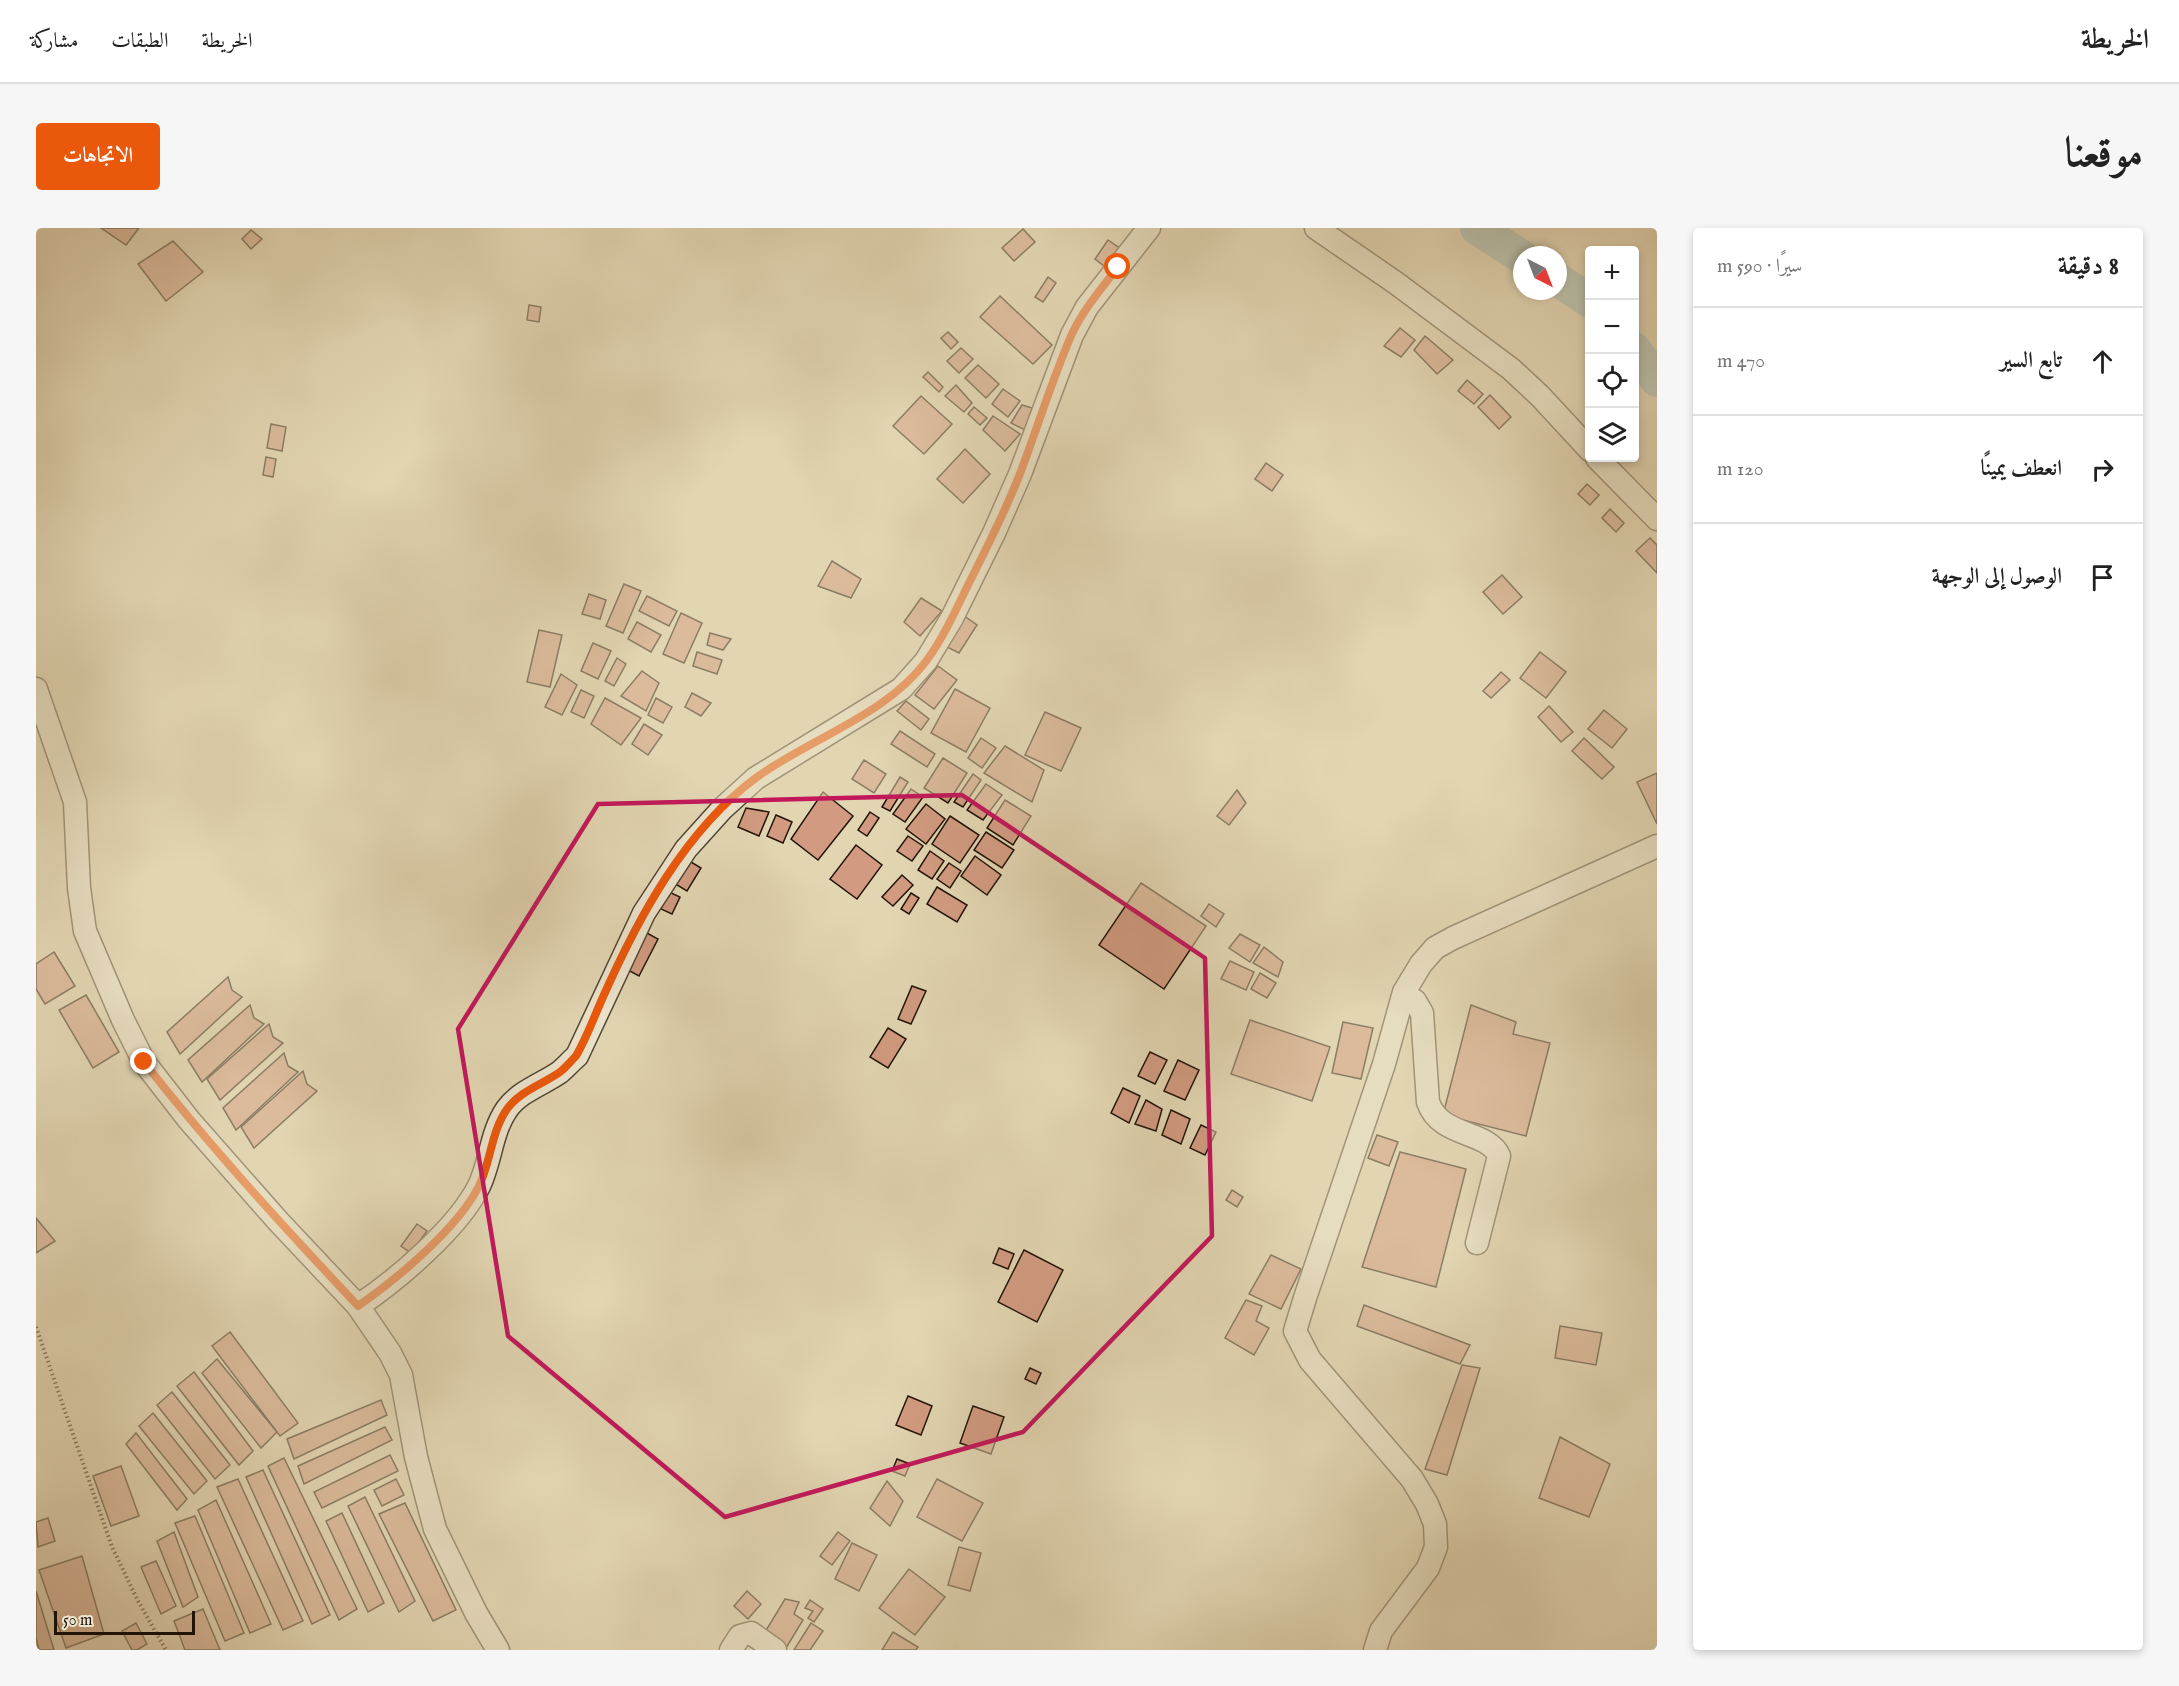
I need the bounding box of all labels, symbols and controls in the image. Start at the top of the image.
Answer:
text: الخريطة [2081,23,2149,58]
text: مشاركة [30,28,78,55]
text: الطبقات [111,28,168,55]
text: الخريطة [201,28,253,55]
button: الاتجاهات [36,123,160,190]
text: موقعنا [2065,128,2143,181]
north arrow [1513,246,1567,300]
map controls [1585,246,1639,462]
button: + [1585,246,1639,300]
text: 8 دقيقة [2058,250,2119,283]
route start [1104,253,1130,279]
text: سيرًا · 590 m [1717,254,1802,279]
button: − [1585,300,1639,354]
icon: ahead [2086,345,2119,378]
text: تابع السير [2000,347,2062,375]
text: 470 m [1717,349,1765,374]
button: locate [1585,354,1639,408]
button: layers [1585,408,1639,462]
icon: right [2086,453,2119,486]
text: انعطف يمينًا [1981,455,2062,483]
text: 120 m [1717,457,1764,482]
icon: arrive [2086,561,2119,594]
text: الوصول إلى الوجهة [1932,563,2062,591]
route end [130,1048,156,1074]
scale bar [54,1608,195,1636]
text: 50 m [63,1611,92,1631]

